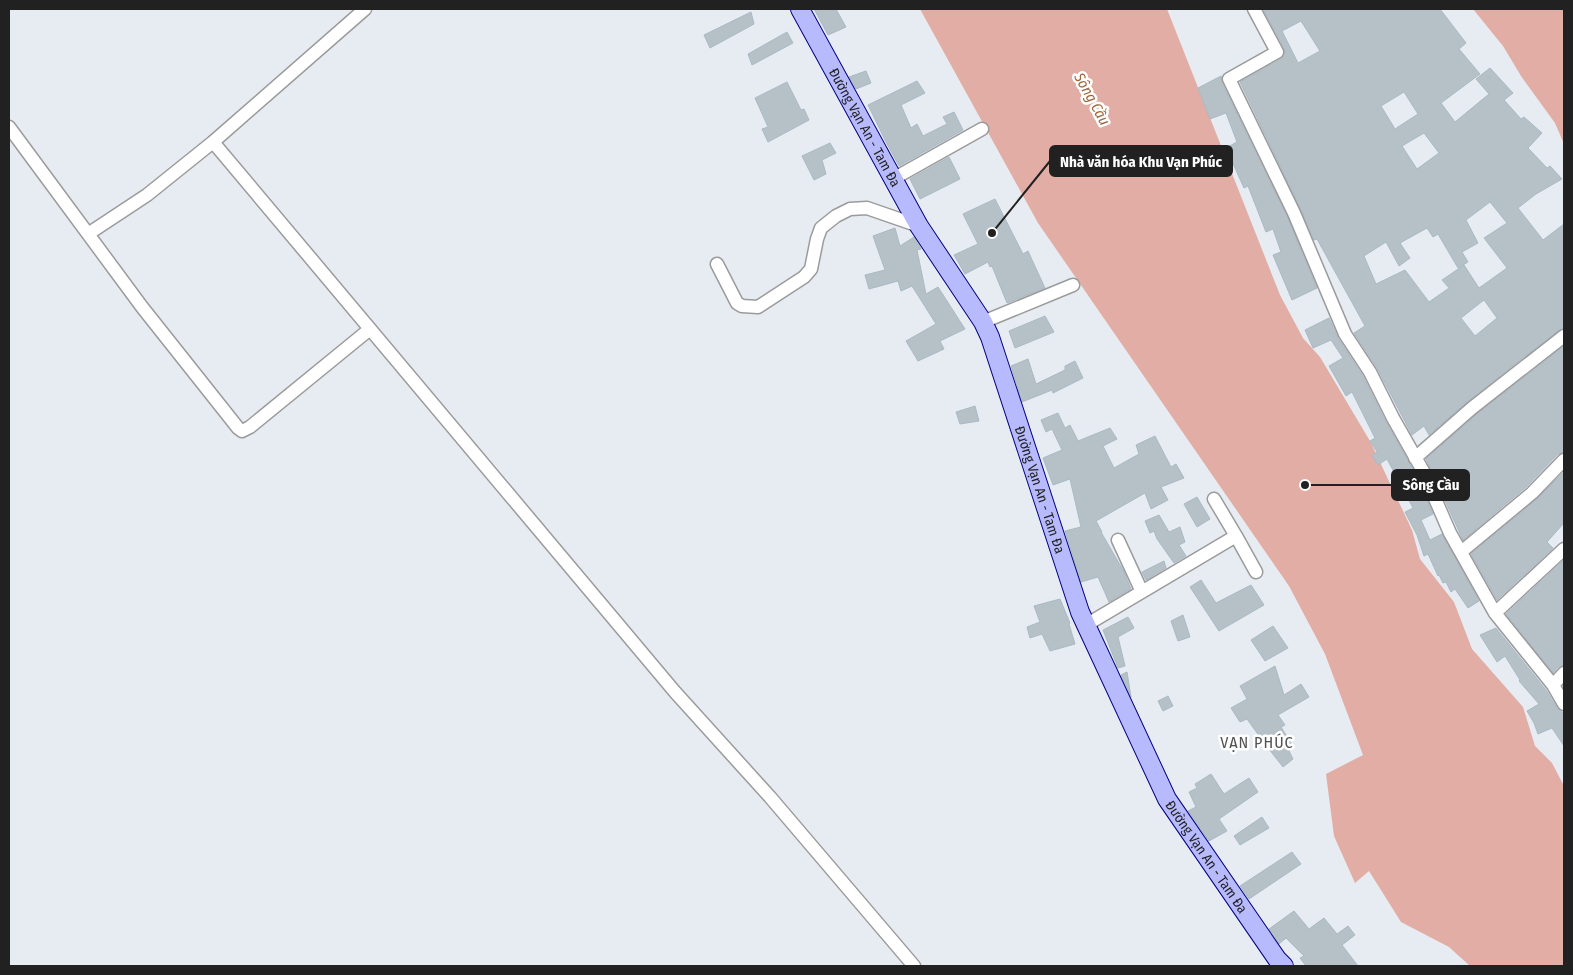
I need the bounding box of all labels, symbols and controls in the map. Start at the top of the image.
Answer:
street label: Đường Vạn An - Tam Đa [825,65,904,190]
water label: Sông Cầu [1070,69,1114,129]
callout: Nhà văn hóa Khu Vạn Phúc [1050,146,1232,176]
text: Nhà văn hóa Khu Vạn Phúc [1060,153,1223,171]
street label: Đường Vạn An - Tam Đa [1011,424,1069,556]
callout: Sông Cầu [1392,470,1469,500]
text: Sông Cầu [1402,476,1460,494]
district label: VẠN PHÚC [1220,733,1294,752]
street label: Đường Vạn An - Tam Đa [1162,797,1251,916]

